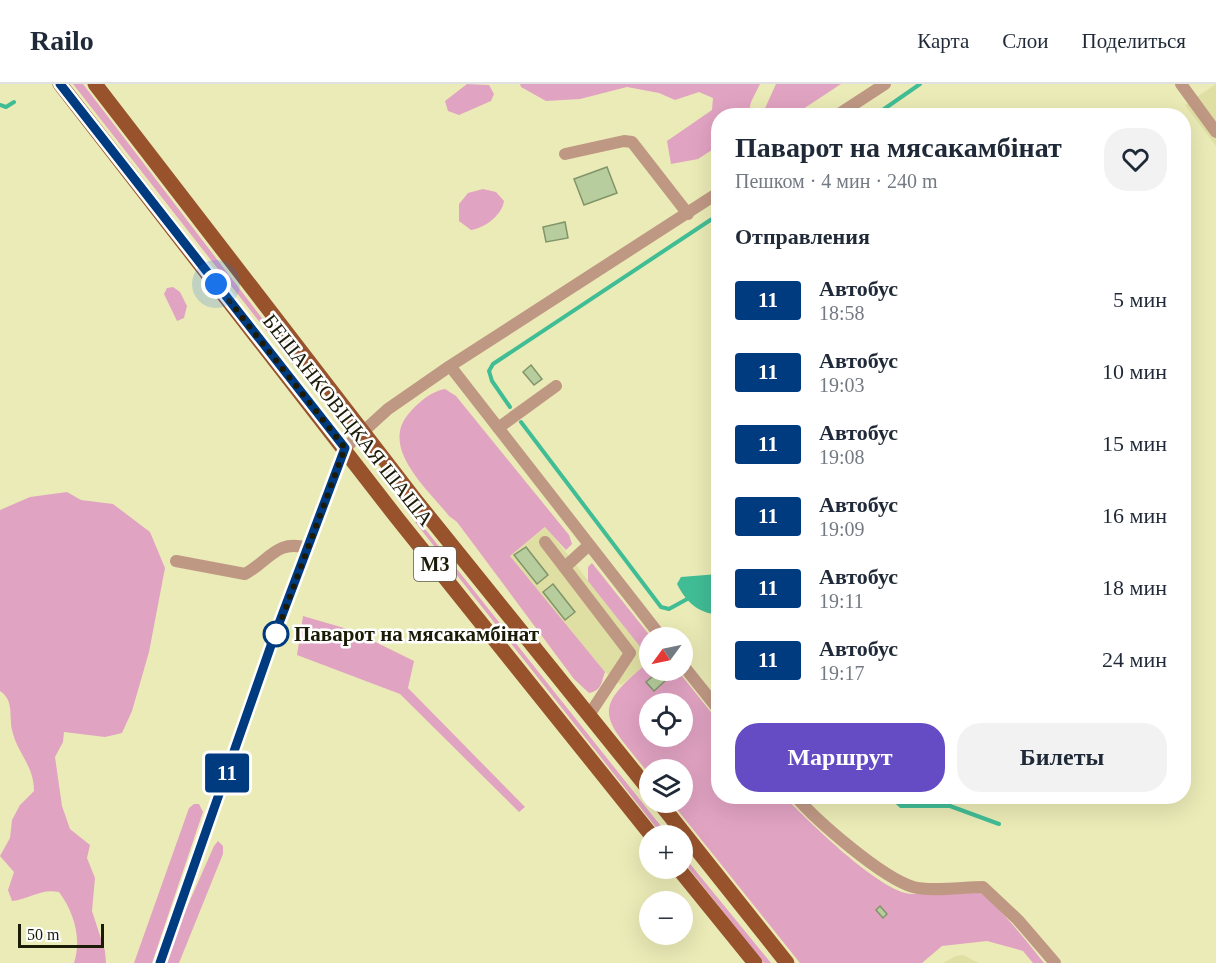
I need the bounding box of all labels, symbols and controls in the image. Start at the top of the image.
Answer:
text: Railo [30,25,94,56]
text: Карта [917,29,969,53]
text: Слои [1002,29,1048,53]
text: Поделиться [1081,29,1186,53]
button: heart [1104,128,1167,191]
text: Паварот на мясакамбінат [735,132,1062,163]
text: Пешком · 4 мин · 240 m [735,170,938,192]
text: Отправления [735,224,870,249]
your location [201,269,231,299]
text: Автобус [819,276,898,301]
text: 5 мин [1113,287,1167,312]
text: 11 [758,288,778,312]
text: 18:58 [819,302,865,324]
street label: БЕШАНКОВІЦКАЯ ШАША [258,309,439,531]
text: Автобус [819,348,898,373]
text: 10 мин [1102,359,1167,384]
text: 11 [758,360,778,384]
text: 19:03 [819,374,865,396]
text: Автобус [819,420,898,445]
text: 15 мин [1102,431,1167,456]
text: 11 [758,432,778,456]
text: 19:08 [819,446,865,468]
text: Автобус [819,492,898,517]
text: 16 мин [1102,503,1167,528]
text: 11 [758,504,778,528]
text: 19:09 [819,518,865,540]
road number: М3 [414,547,456,581]
text: Автобус [819,564,898,589]
text: 18 мин [1102,575,1167,600]
text: 11 [758,576,778,600]
text: 19:11 [819,590,864,612]
marker: Паварот на мясакамбінат [263,621,289,647]
place label: Паварот на мясакамбінат [294,622,540,646]
north arrow [639,627,693,681]
map controls [639,627,693,945]
text: Автобус [819,636,898,661]
text: 24 мин [1102,647,1167,672]
text: 11 [758,648,778,672]
text: 19:17 [819,662,865,684]
button: locate [639,693,693,747]
button: Маршрут [735,723,945,792]
button: Билеты [957,723,1167,792]
line badge: 11 [200,754,254,792]
button: layers [639,759,693,813]
text: 11 [217,761,237,785]
button: + [639,825,693,879]
button: − [639,891,693,945]
scale bar [18,921,104,948]
text: 50 m [27,926,59,943]

